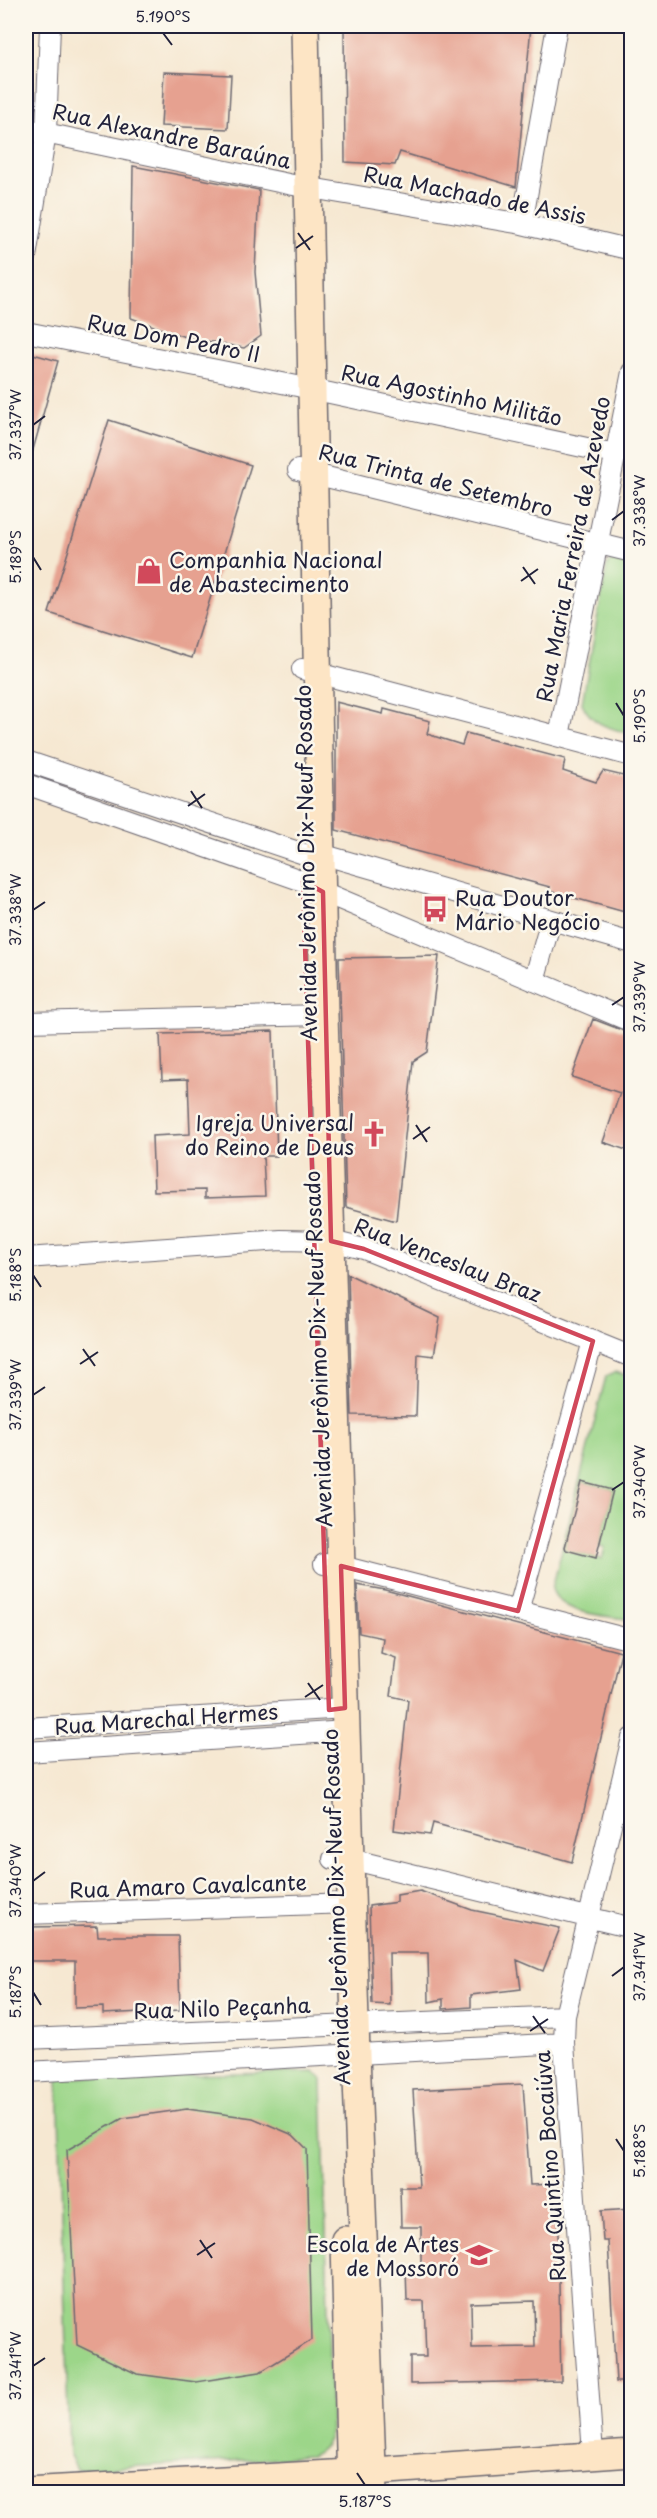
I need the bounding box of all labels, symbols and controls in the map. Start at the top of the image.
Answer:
text: 5.190°S [135,4,191,27]
street label: Rua Alexandre Baraúna [50,94,294,176]
street label: Rua Machado de Assis [361,157,589,231]
street label: Rua Dom Pedro II [85,305,263,369]
street label: Rua Agostinho Militão [339,355,565,433]
text: 37.337°W [3,389,26,461]
street label: Rua Maria Ferreira de Azevedo [527,393,617,705]
street label: Rua Trinta de Setembro [316,434,556,524]
text: 37.338°W [627,474,650,547]
text: 5.189°S [3,530,26,584]
place label: Companhia Nacional de Abastecimento [169,543,382,599]
shop icon: Companhia Nacional de Abastecimento [134,556,164,586]
street label: Avenida Jerônimo Dix-Neuf Rosado [286,684,324,1042]
text: 5.190°S [627,688,650,744]
text: 37.338°W [3,873,26,946]
place label: Rua Doutor Mário Negócio [455,881,601,937]
bus stop icon: Rua Doutor Mário Negócio [420,894,450,924]
text: 37.339°W [627,960,650,1033]
place label: Igreja Universal do Reino de Deus [185,1106,354,1162]
church icon: Igreja Universal do Reino de Deus [359,1119,389,1149]
street label: Avenida Jerônimo Dix-Neuf Rosado [295,1170,339,1528]
street label: Rua Venceslau Braz [350,1209,546,1309]
text: 5.188°S [3,1248,26,1302]
text: 37.339°W [3,1358,26,1431]
text: 37.340°W [627,1444,650,1519]
street label: Rua Marechal Hermes [53,1694,279,1742]
street label: Avenida Jerônimo Dix-Neuf Rosado [313,1728,357,2086]
text: 37.340°W [3,1843,26,1918]
street label: Rua Amaro Cavalcante [69,1865,307,1905]
text: 37.341°W [627,1932,650,2002]
text: 5.187°S [3,1965,26,2019]
street label: Rua Nilo Peçanha [133,1988,311,2026]
street label: Rua Quintino Bocaiúva [525,2049,573,2283]
text: 5.188°S [627,2124,650,2178]
place label: Escola de Artes de Mossoró [306,2227,459,2283]
school or university icon: Escola de Artes de Mossoró [464,2240,494,2270]
text: 37.341°W [3,2331,26,2401]
text: 5.187°S [338,2489,392,2512]

